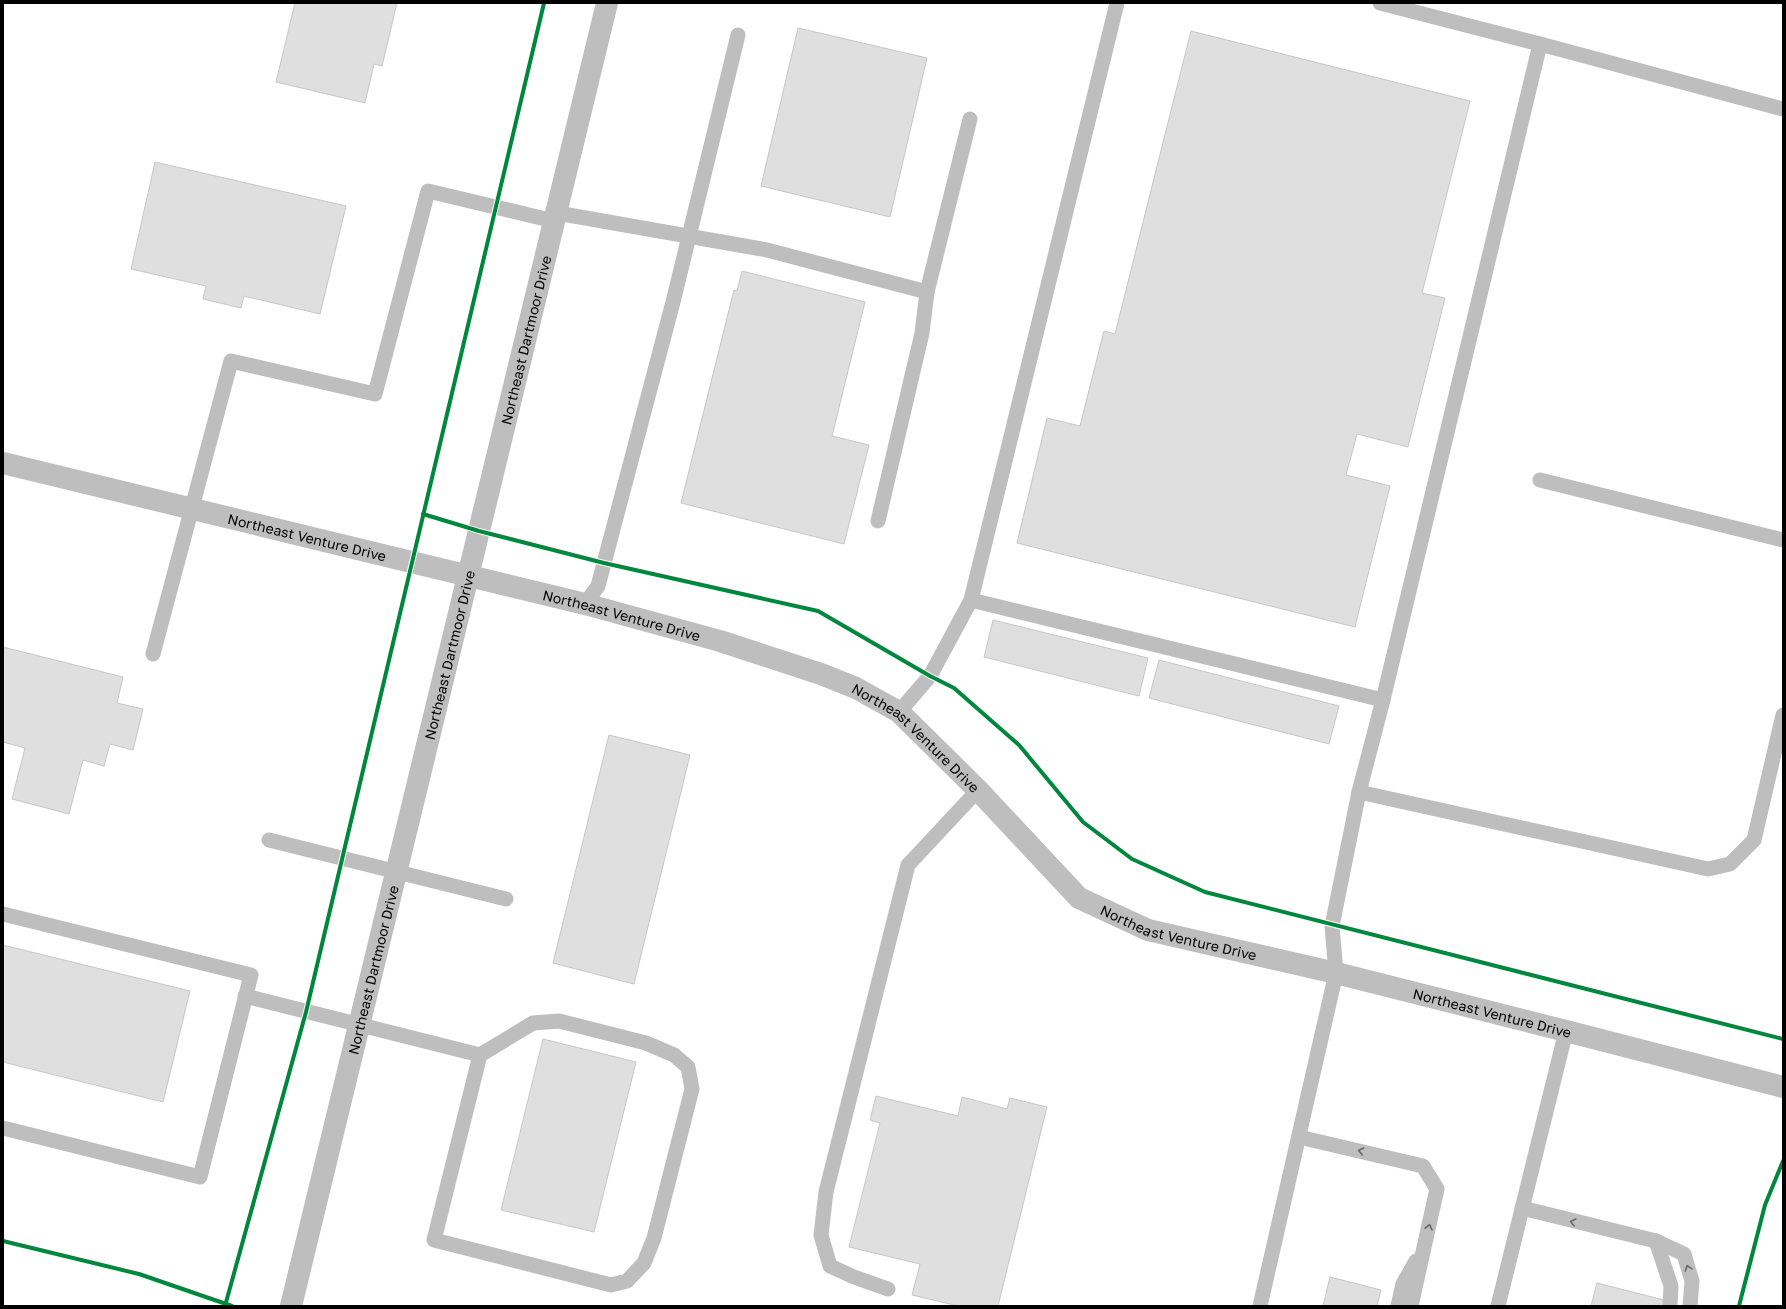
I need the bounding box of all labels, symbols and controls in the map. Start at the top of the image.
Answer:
street label: Northeast Dartmoor Drive [497,254,554,426]
street label: Northeast Venture Drive [226,509,388,564]
street label: Northeast Dartmoor Drive [420,569,478,741]
street label: Northeast Venture Drive [541,586,702,644]
street label: Northeast Venture Drive [849,679,983,796]
street label: Northeast Dartmoor Drive [344,883,401,1056]
street label: Northeast Venture Drive [1098,901,1258,963]
street label: Northeast Venture Drive [1411,984,1573,1041]
one-way arrow [1358,1148,1364,1156]
one-way arrow [1570,1218,1577,1226]
one-way arrow [1424,1224,1432,1230]
one-way arrow [1684,1264,1693,1271]

